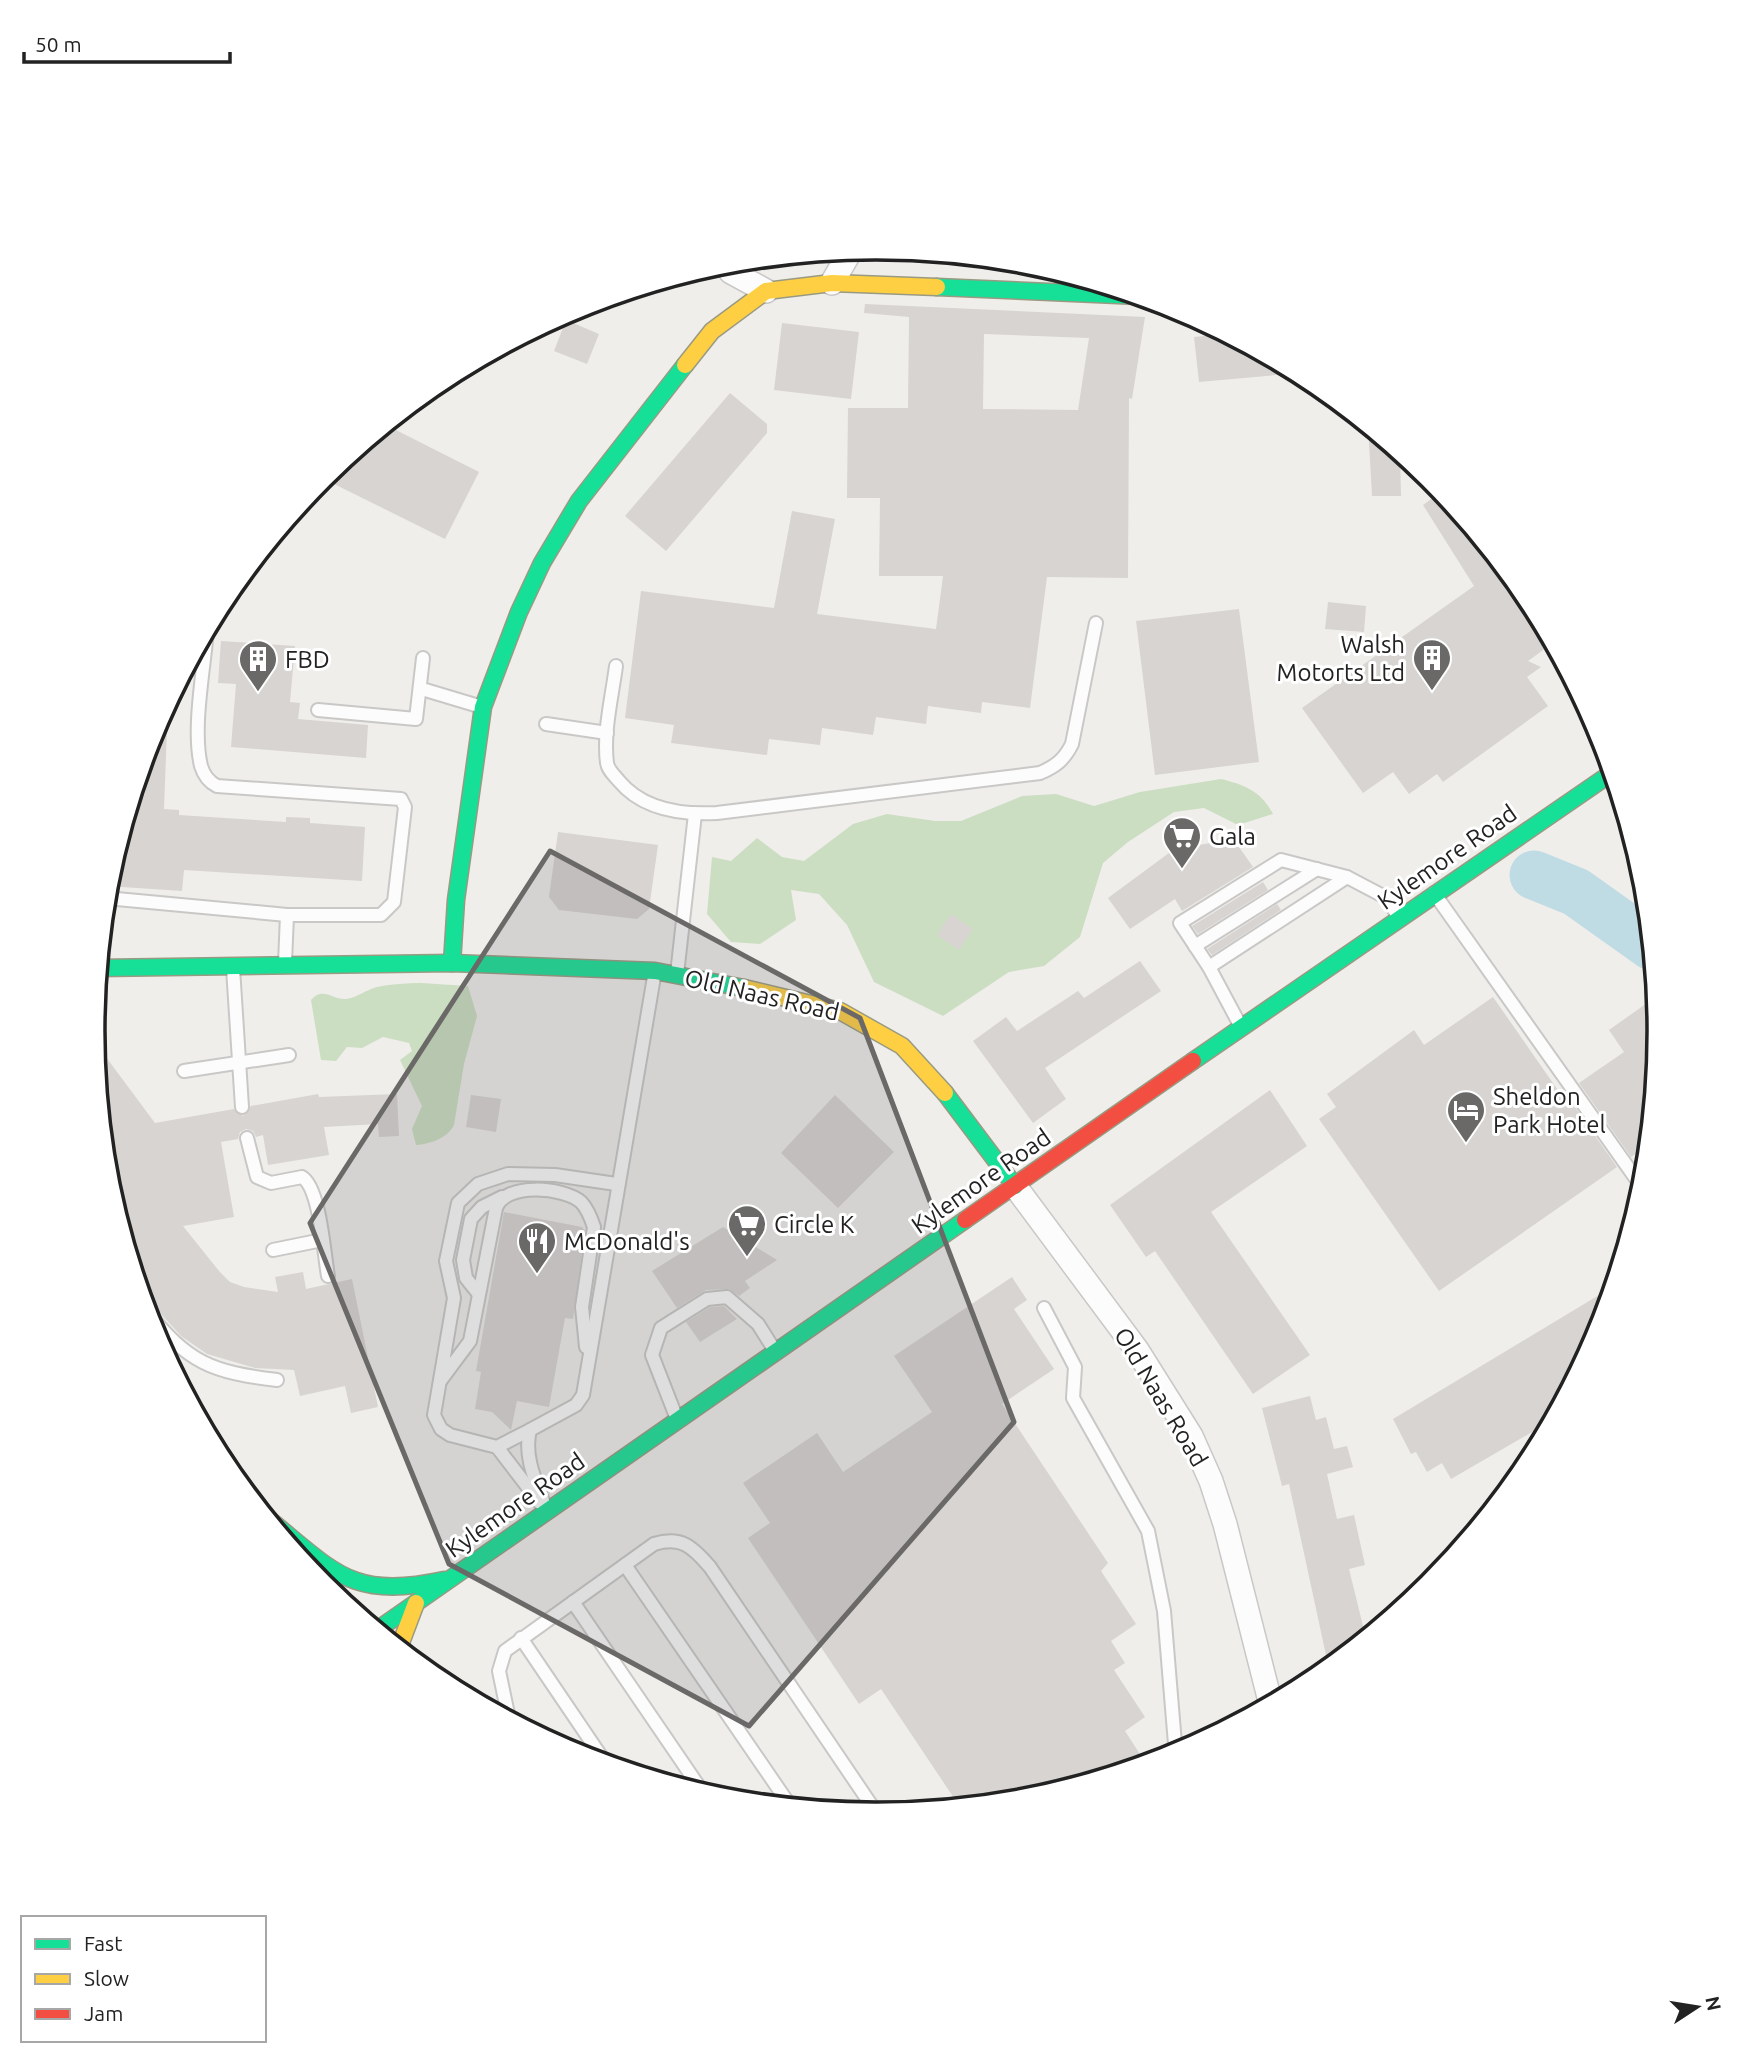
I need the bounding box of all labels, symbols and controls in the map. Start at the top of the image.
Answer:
scale bar [24,21,231,65]
text: 50 m [35,32,82,56]
place label: Walsh Motorts Ltd [1277,631,1405,686]
building icon: Walsh Motorts Ltd [1411,637,1453,692]
building icon: FBD [237,638,279,693]
place label: FBD [285,646,330,673]
street label: Kylemore Road [1372,799,1522,915]
supermarket icon: Gala [1161,815,1203,870]
place label: Gala [1209,823,1256,850]
street label: Old Naas Road [682,964,842,1026]
place label: Sheldon Park Hotel [1493,1083,1606,1138]
hotel icon: Sheldon Park Hotel [1445,1089,1487,1144]
street label: Kylemore Road [906,1123,1056,1239]
supermarket icon: Circle K [726,1203,768,1258]
place label: Circle K [774,1211,855,1238]
restaurant icon: McDonald's [516,1220,558,1275]
place label: McDonald's [564,1228,690,1255]
street label: Old Naas Road [1109,1323,1213,1471]
street label: Kylemore Road [440,1447,590,1563]
legend [21,1916,266,2042]
text: Fast [84,1931,122,1955]
text: Slow [84,1966,129,1990]
north arrow [1662,1972,1732,2042]
text: N [1701,1994,1726,2013]
text: Jam [84,2001,123,2025]

